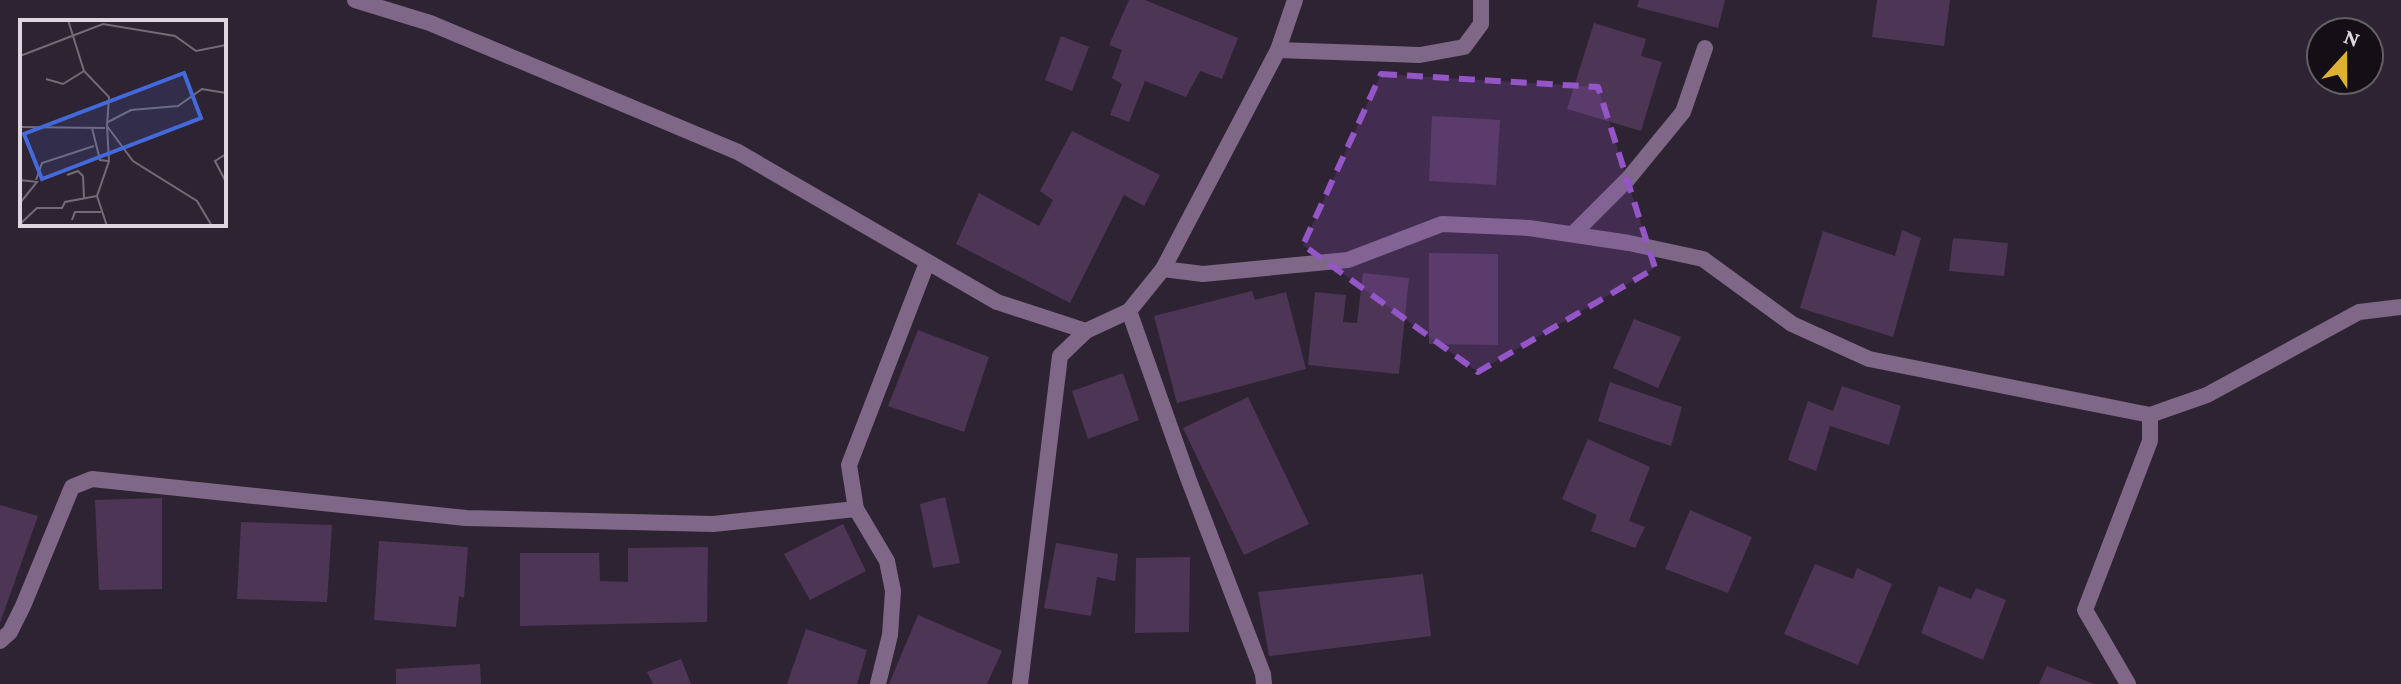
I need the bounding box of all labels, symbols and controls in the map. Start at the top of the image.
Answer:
north arrow [2305,16,2385,96]
inset map [20,20,226,226]
text: N [2341,23,2363,52]

